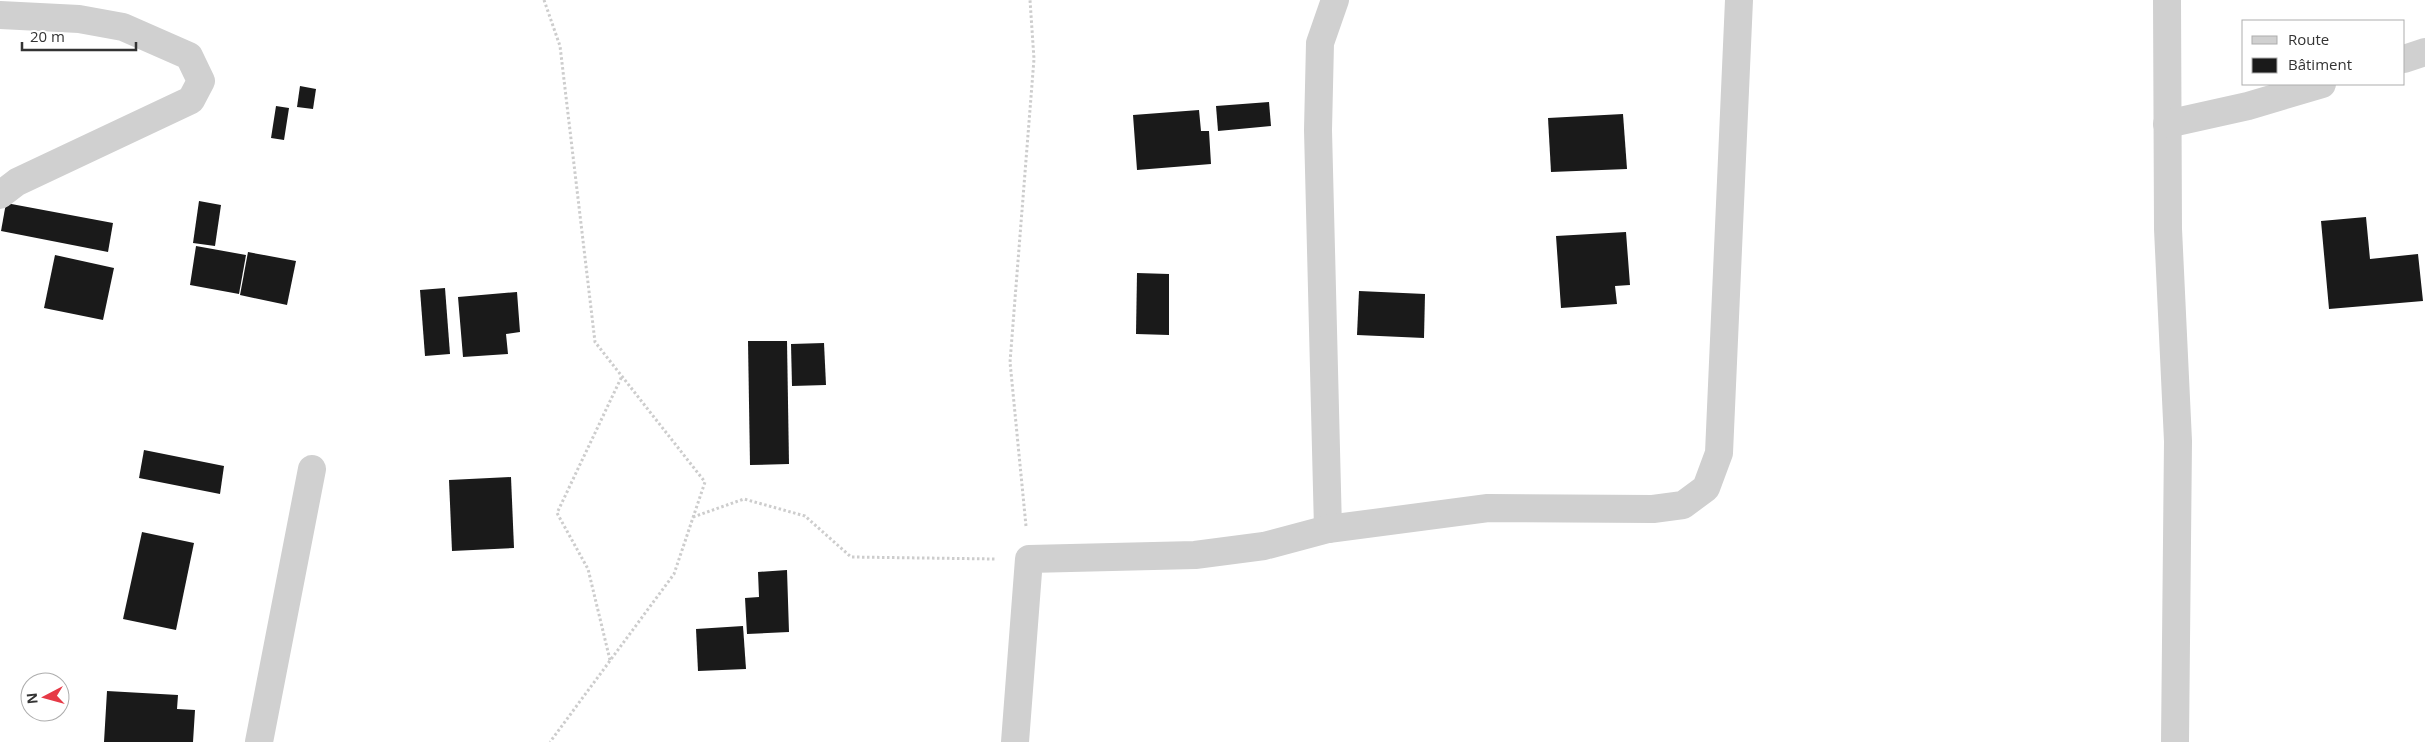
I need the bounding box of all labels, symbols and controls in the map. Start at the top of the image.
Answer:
scale bar [22,20,136,52]
legend [2242,20,2405,85]
text: 20 m [30,26,65,46]
text: Route [2288,29,2329,49]
text: Bâtiment [2288,54,2352,74]
north arrow [20,672,70,722]
text: N [22,692,42,705]

